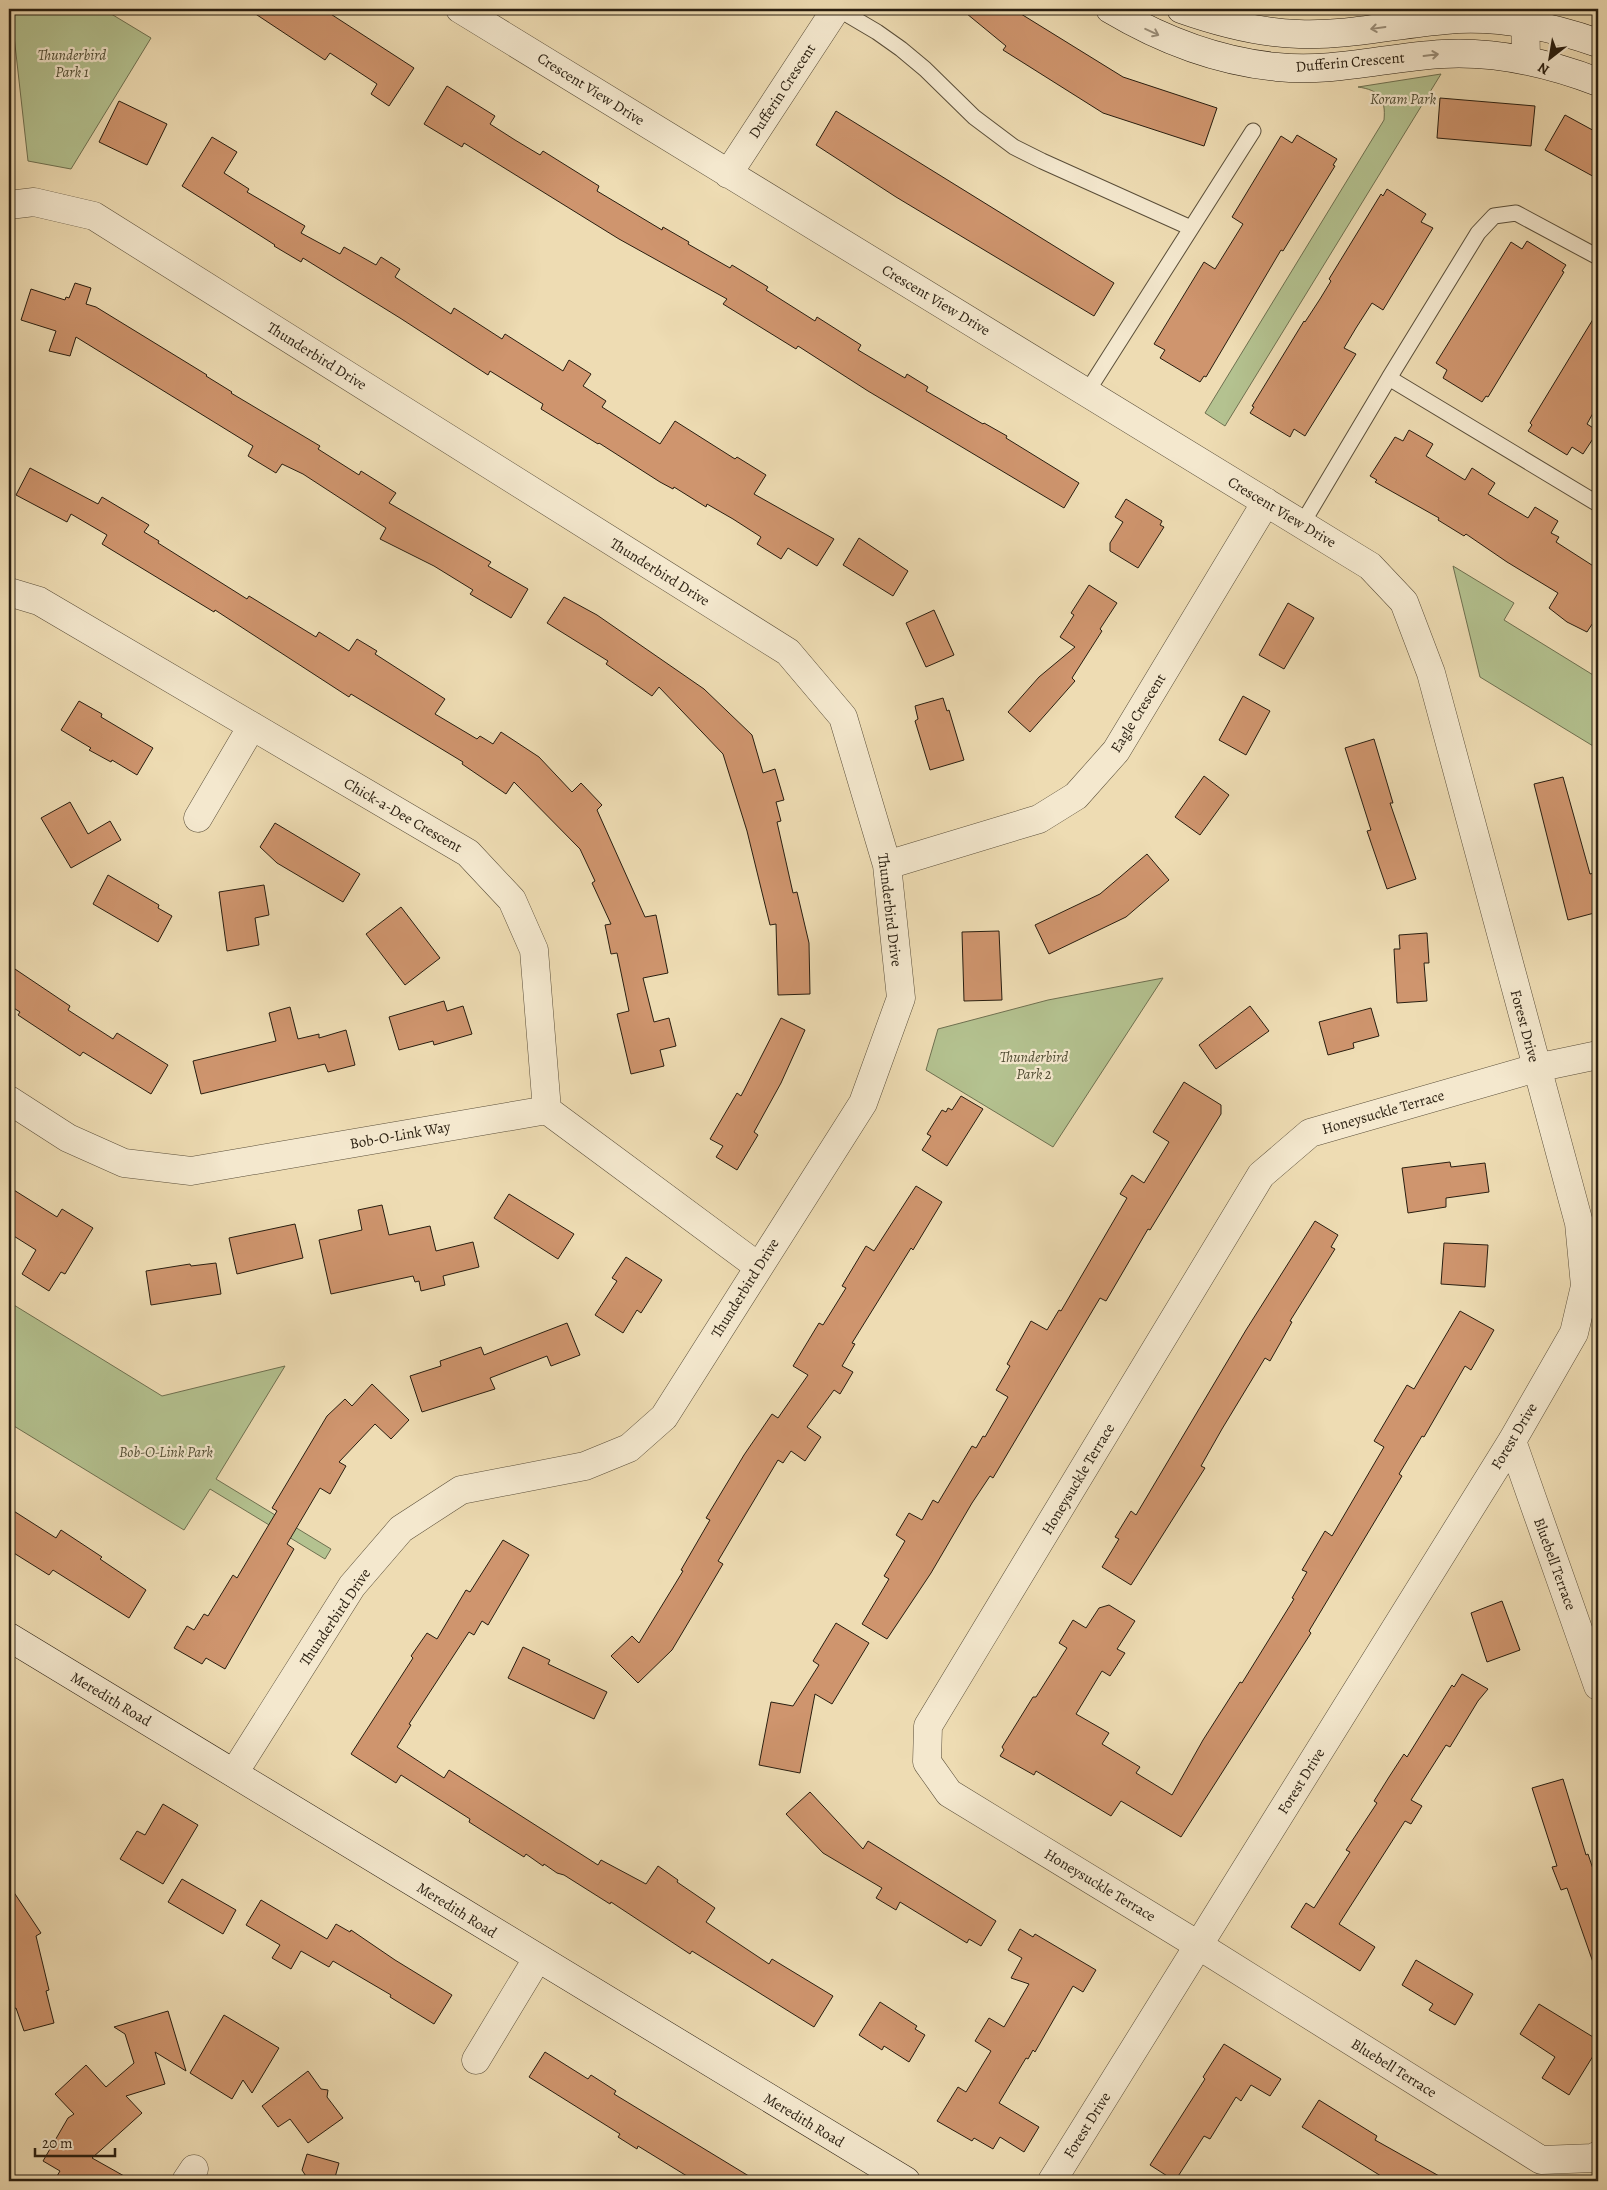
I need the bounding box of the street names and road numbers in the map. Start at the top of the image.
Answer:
street label: Dufferin Crescent [744,40,820,142]
street label: Dufferin Crescent [1295,47,1405,77]
street label: Crescent View Drive [533,48,649,130]
street label: Crescent View Drive [878,260,994,340]
street label: Thunderbird Drive [263,317,371,395]
street label: Crescent View Drive [1224,472,1340,552]
street label: Thunderbird Drive [606,533,714,611]
street label: Eagle Crescent [1106,670,1170,756]
street label: Chick-a-Dee Crescent [340,773,466,857]
street label: Thunderbird Drive [873,852,907,968]
street label: Forest Drive [1506,987,1544,1065]
street label: Honeysuckle Terrace [1319,1085,1447,1139]
street label: Bob-O-Link Way [348,1116,452,1154]
street label: Thunderbird Drive [706,1234,784,1342]
street label: Forest Drive [1486,1399,1542,1473]
street label: Honeysuckle Terrace [1037,1419,1119,1538]
street label: Bluebell Terrace [1529,1515,1581,1613]
street label: Thunderbird Drive [295,1564,375,1670]
street label: Meredith Road [67,1667,156,1731]
street label: Forest Drive [1273,1744,1329,1818]
street label: Honeysuckle Terrace [1041,1844,1160,1926]
street label: Meredith Road [413,1877,502,1943]
street label: Bluebell Terrace [1347,2034,1441,2102]
street label: Meredith Road [760,2088,849,2152]
street label: Forest Drive [1059,2088,1115,2162]

